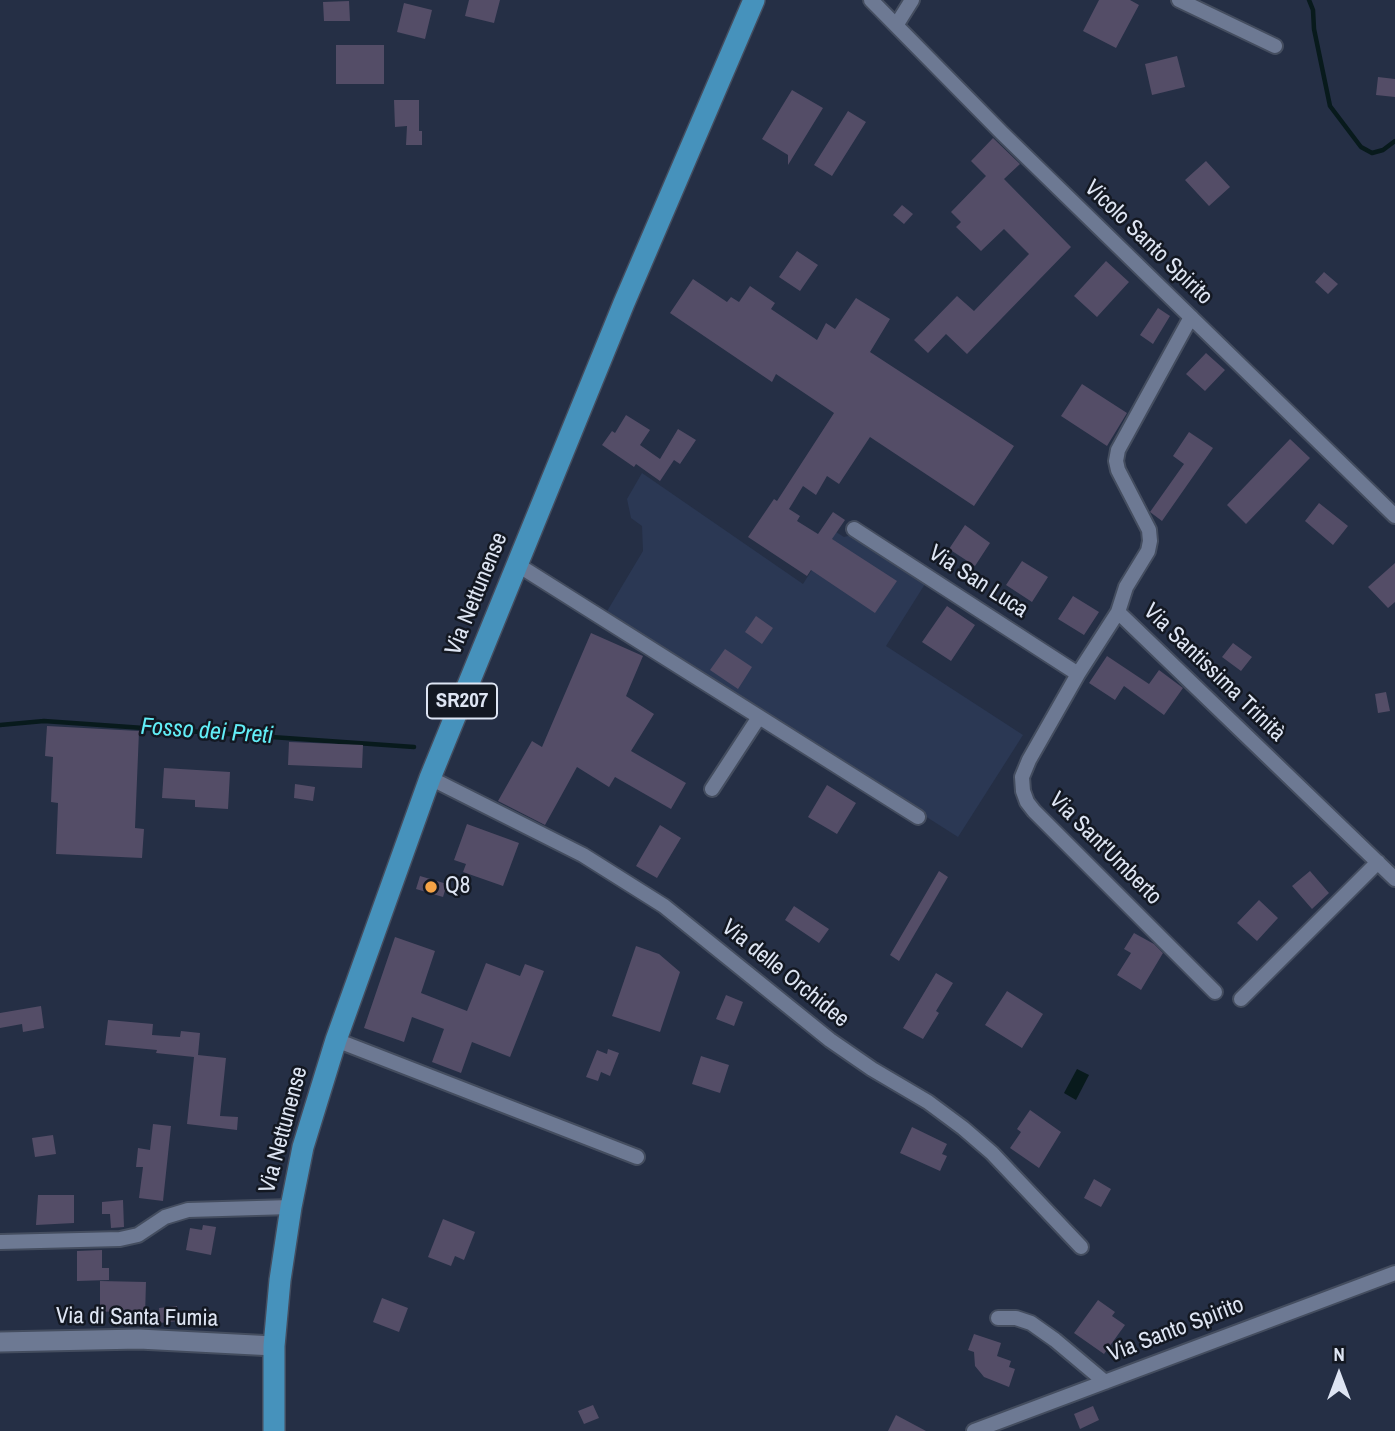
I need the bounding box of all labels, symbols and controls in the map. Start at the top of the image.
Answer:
street label: Vicolo Santo Spirito [1078,175,1218,311]
street label: Via Nettunense [440,529,514,659]
street label: Via San Luca [923,540,1033,624]
street label: Via Santissima Trinità [1137,598,1291,748]
road number: SR207 [427,684,497,718]
water label: Fosso dei Preti [140,713,274,751]
street label: Via Sant'Umberto [1043,787,1167,911]
place label: Q8 [445,873,470,901]
marker: Q8 [423,879,439,895]
street label: Via delle Orchidee [716,914,854,1034]
street label: Via Nettunense [254,1064,314,1196]
street label: Via Santo Spirito [1104,1291,1248,1369]
street label: Via di Santa Fumia [56,1303,218,1333]
north arrow [1304,1340,1374,1410]
text: N [1333,1341,1345,1367]

